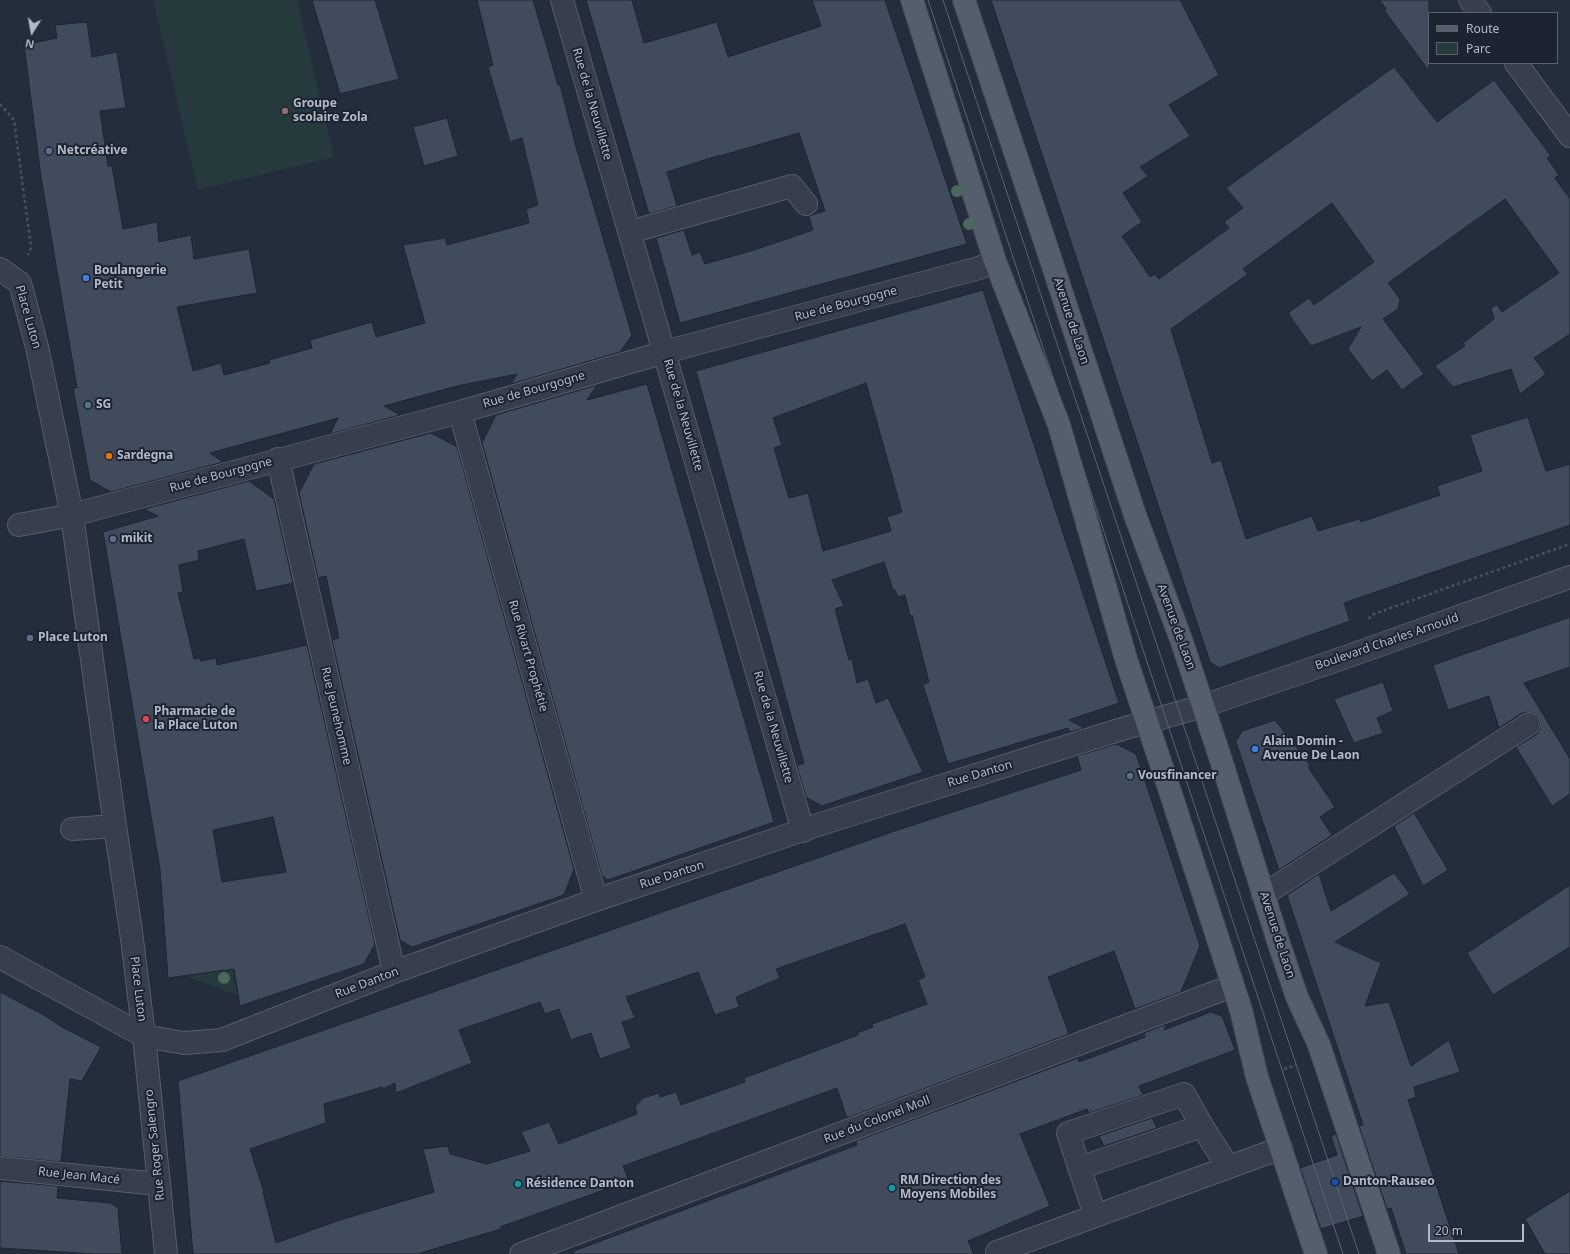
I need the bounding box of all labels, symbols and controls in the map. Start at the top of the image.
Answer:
north arrow [12,12,52,52]
legend [1428,12,1558,64]
text: Route [1466,20,1499,37]
text: N [24,36,35,52]
text: Parc [1466,40,1490,57]
street label: Rue de la Neuvillette [569,46,615,162]
place label: Groupe scolaire Zola [293,97,368,125]
marker: Groupe scolaire Zola [280,106,290,116]
place label: Netcréative [57,144,128,158]
marker: Netcréative [44,146,54,156]
place label: Boulangerie Petit [94,264,167,292]
marker: Boulangerie Petit [81,273,91,283]
street label: Avenue de Laon [1050,276,1092,366]
street label: Rue de Bourgogne [793,283,899,325]
street label: Place Luton [12,284,44,350]
street label: Rue de la Neuvillette [660,357,706,473]
street label: Rue de Bourgogne [481,369,587,411]
place label: SG [96,398,111,412]
marker: SG [83,400,93,410]
place label: Sardegna [117,449,173,463]
marker: Sardegna [104,451,114,461]
street label: Rue de Bourgogne [168,454,274,496]
place label: mikit [121,532,153,546]
marker: mikit [108,534,118,544]
street label: Avenue de Laon [1154,582,1198,672]
street label: Rue Rivart Prophétie [505,598,551,714]
street label: Boulevard Charles Arnould [1313,611,1461,673]
place label: Place Luton [38,631,108,645]
marker: Place Luton [25,633,35,643]
street label: Rue Jeunehomme [318,666,354,766]
street label: Rue de la Neuvillette [750,669,796,785]
place label: Pharmacie de la Place Luton [154,705,238,733]
marker: Pharmacie de la Place Luton [141,714,151,724]
place label: Alain Domin - Avenue De Laon [1263,735,1359,763]
marker: Alain Domin - Avenue De Laon [1250,744,1260,754]
street label: Rue Danton [946,757,1014,791]
place label: Vousfinancer [1138,769,1217,783]
marker: Vousfinancer [1125,771,1135,781]
street label: Rue Danton [638,858,706,892]
street label: Avenue de Laon [1256,890,1298,980]
street label: Place Luton [127,956,149,1022]
street label: Rue Danton [333,964,401,1002]
street label: Rue Roger Salengro [142,1089,168,1201]
street label: Rue du Colonel Moll [822,1093,932,1147]
street label: Rue Jean Macé [37,1165,121,1187]
place label: RM Direction des Moyens Mobiles [900,1174,1001,1202]
place label: Danton-Rauseo [1343,1175,1435,1189]
place label: Résidence Danton [526,1177,634,1191]
marker: Danton-Rauseo [1330,1177,1340,1187]
marker: Résidence Danton [513,1179,523,1189]
marker: RM Direction des Moyens Mobiles [887,1183,897,1193]
scale bar [1430,1216,1526,1242]
text: 20 m [1435,1222,1463,1239]

